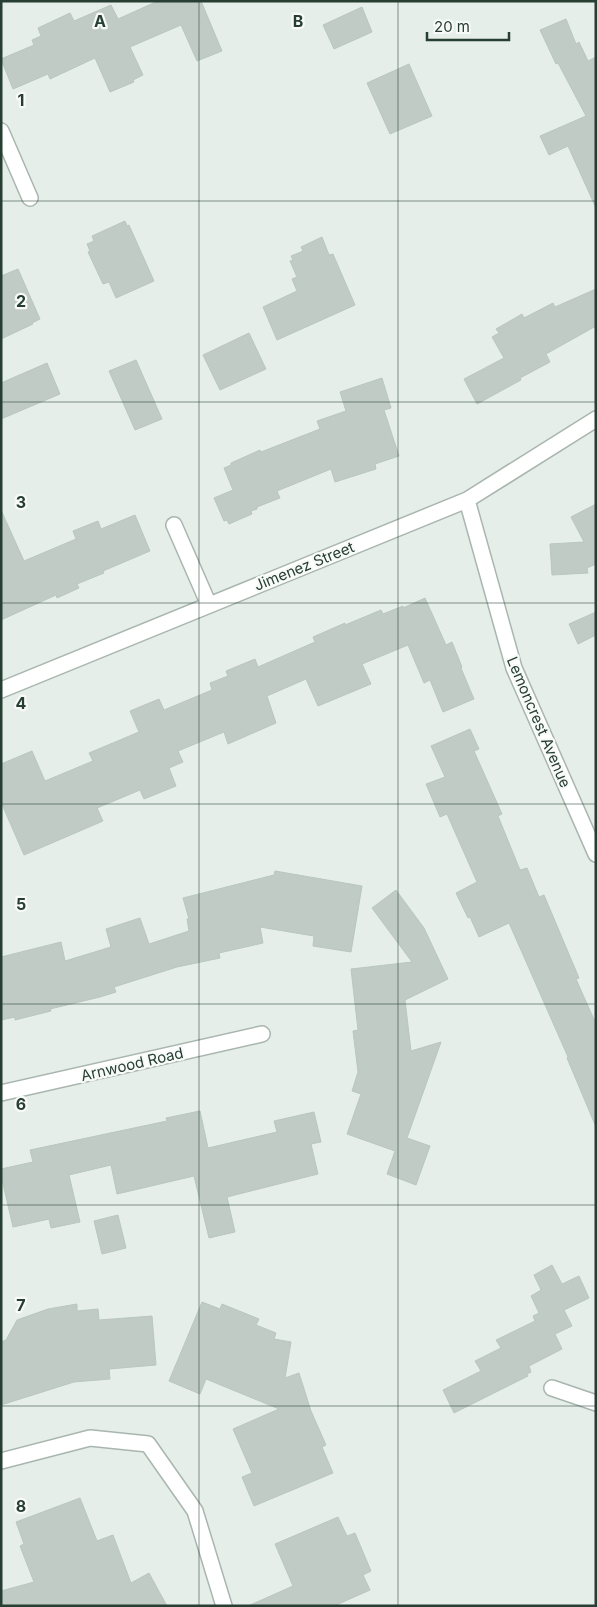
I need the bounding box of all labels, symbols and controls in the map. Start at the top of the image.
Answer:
scale bar [427,10,510,42]
text: A [94,11,106,31]
text: B [293,11,303,31]
text: 20 m [434,17,470,36]
text: 1 [18,90,24,110]
text: 2 [16,291,26,311]
text: 3 [16,492,26,512]
street label: Jimenez Street [251,537,357,595]
street label: Lemoncrest Avenue [503,654,575,790]
text: 4 [16,693,27,713]
text: 5 [16,894,26,914]
street label: Arnwood Road [79,1043,185,1085]
text: 6 [16,1094,26,1114]
text: 7 [16,1295,26,1315]
text: 8 [16,1496,26,1516]

